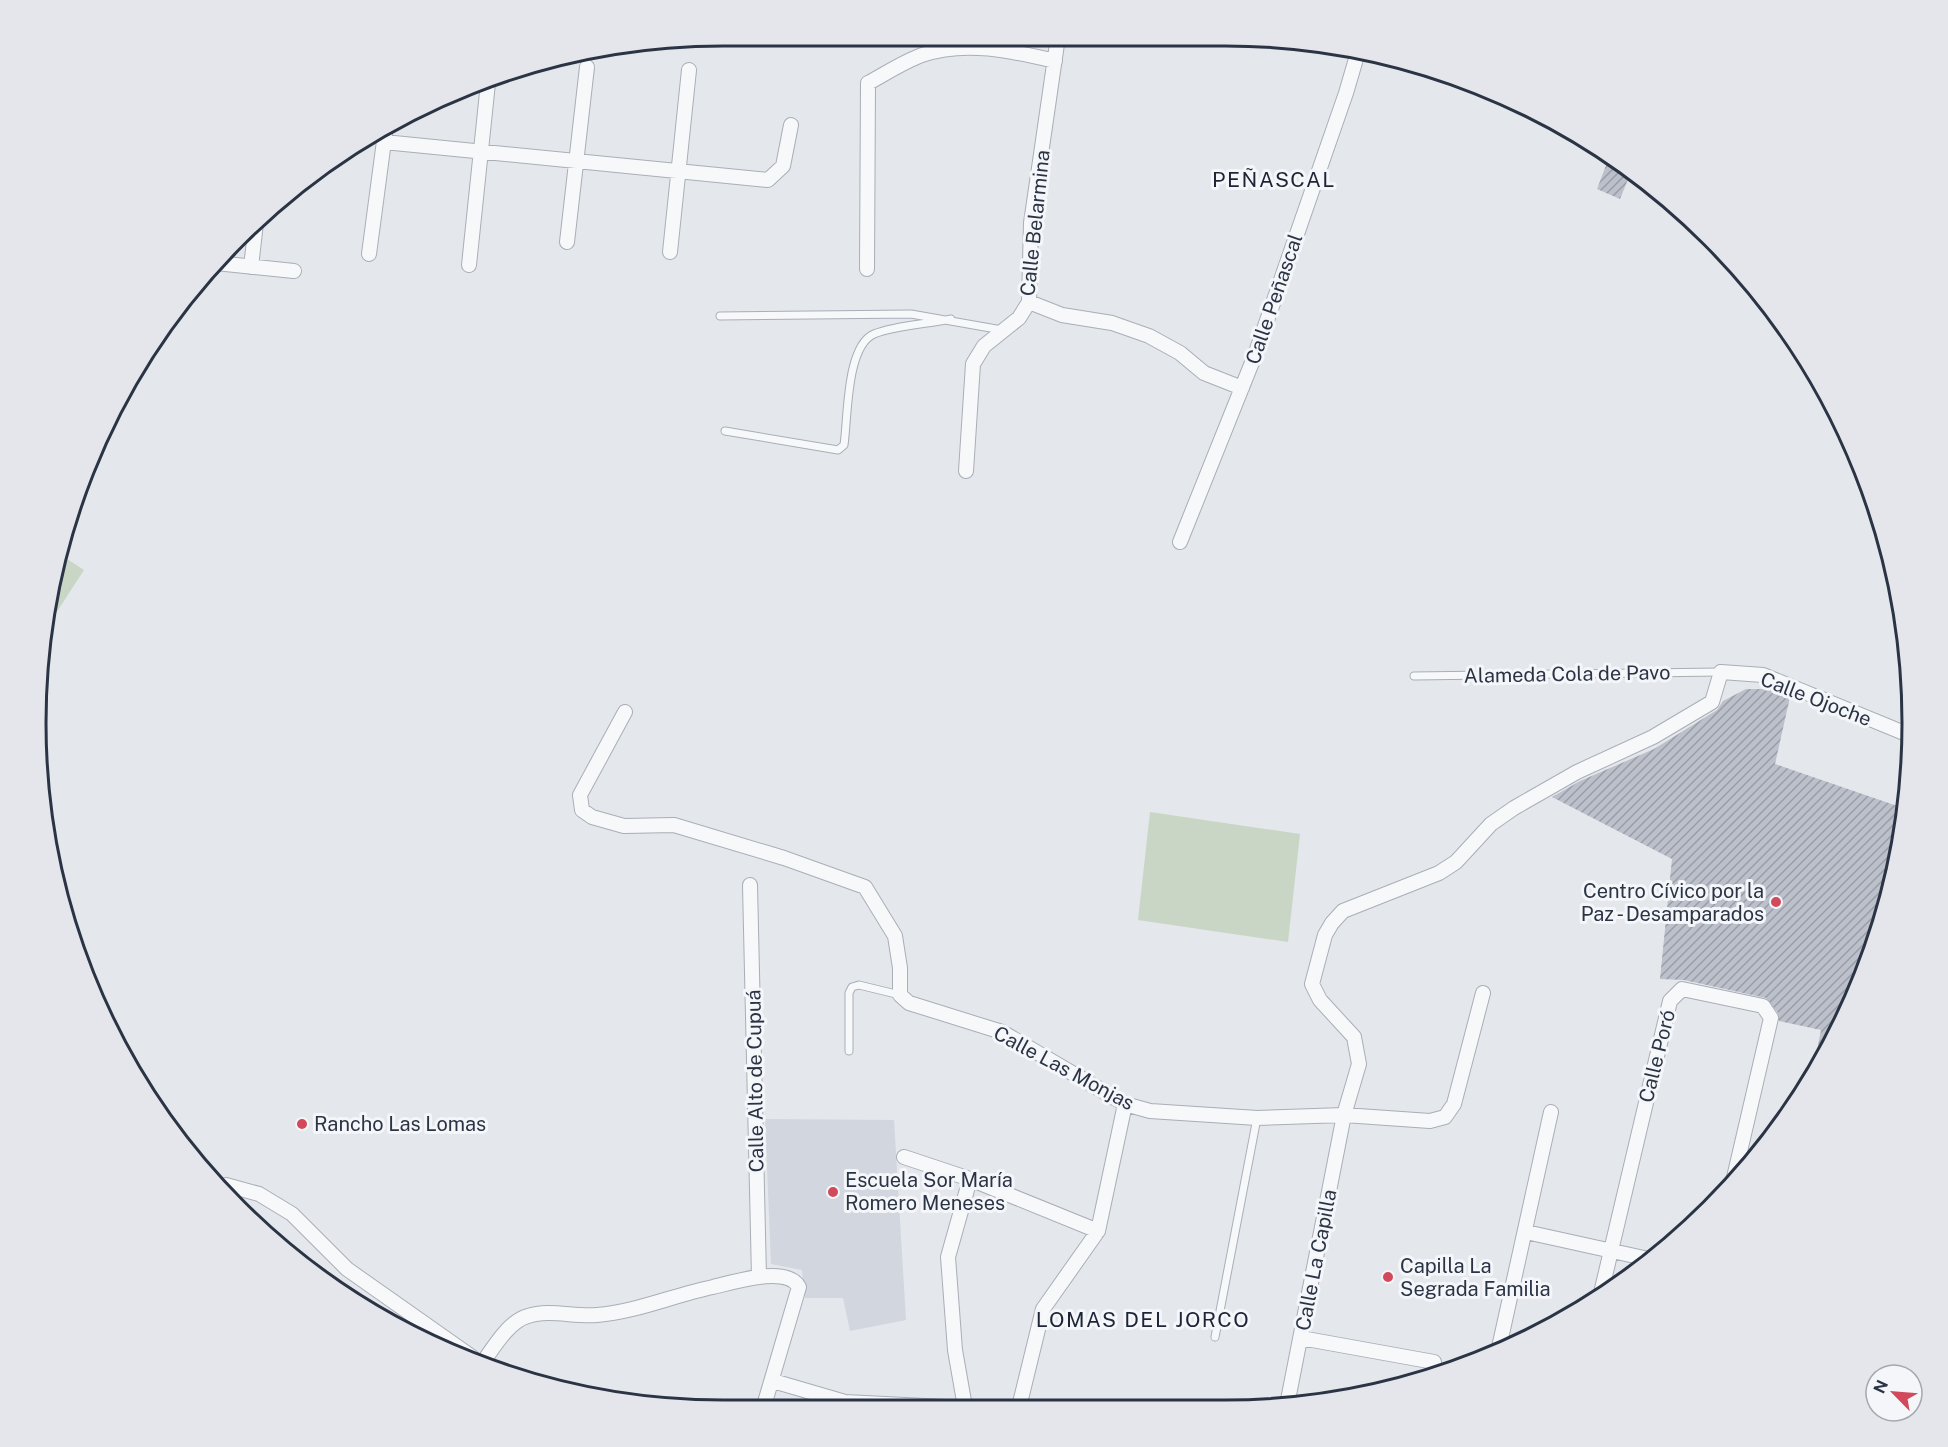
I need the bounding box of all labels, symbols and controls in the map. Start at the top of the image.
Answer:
street label: Calle Belarmina [1015,149,1055,297]
district label: PEÑASCAL [1212,167,1336,192]
street label: Calle Peñascal [1240,231,1308,367]
street label: Alameda Cola de Pavo [1463,660,1671,688]
street label: Calle Ojoche [1757,667,1875,731]
place label: Centro Cívico por la Paz - Desamparados [1581,879,1764,926]
marker: Centro Cívico por la Paz - Desamparados [1769,895,1783,909]
street label: Calle Alto de Cupuá [741,989,769,1173]
street label: Calle Poró [1634,1007,1680,1105]
street label: Calle Las Monjas [990,1021,1138,1115]
place label: Rancho Las Lomas [314,1112,486,1136]
marker: Rancho Las Lomas [295,1117,309,1131]
place label: Escuela Sor María Romero Meneses [845,1168,1013,1215]
marker: Escuela Sor María Romero Meneses [826,1185,840,1199]
street label: Calle La Capilla [1291,1187,1341,1333]
place label: Capilla La Segrada Familia [1400,1254,1551,1301]
marker: Capilla La Segrada Familia [1381,1270,1395,1284]
district label: LOMAS DEL JORCO [1036,1307,1250,1332]
north arrow [1864,1363,1924,1423]
text: N [1870,1377,1892,1397]

